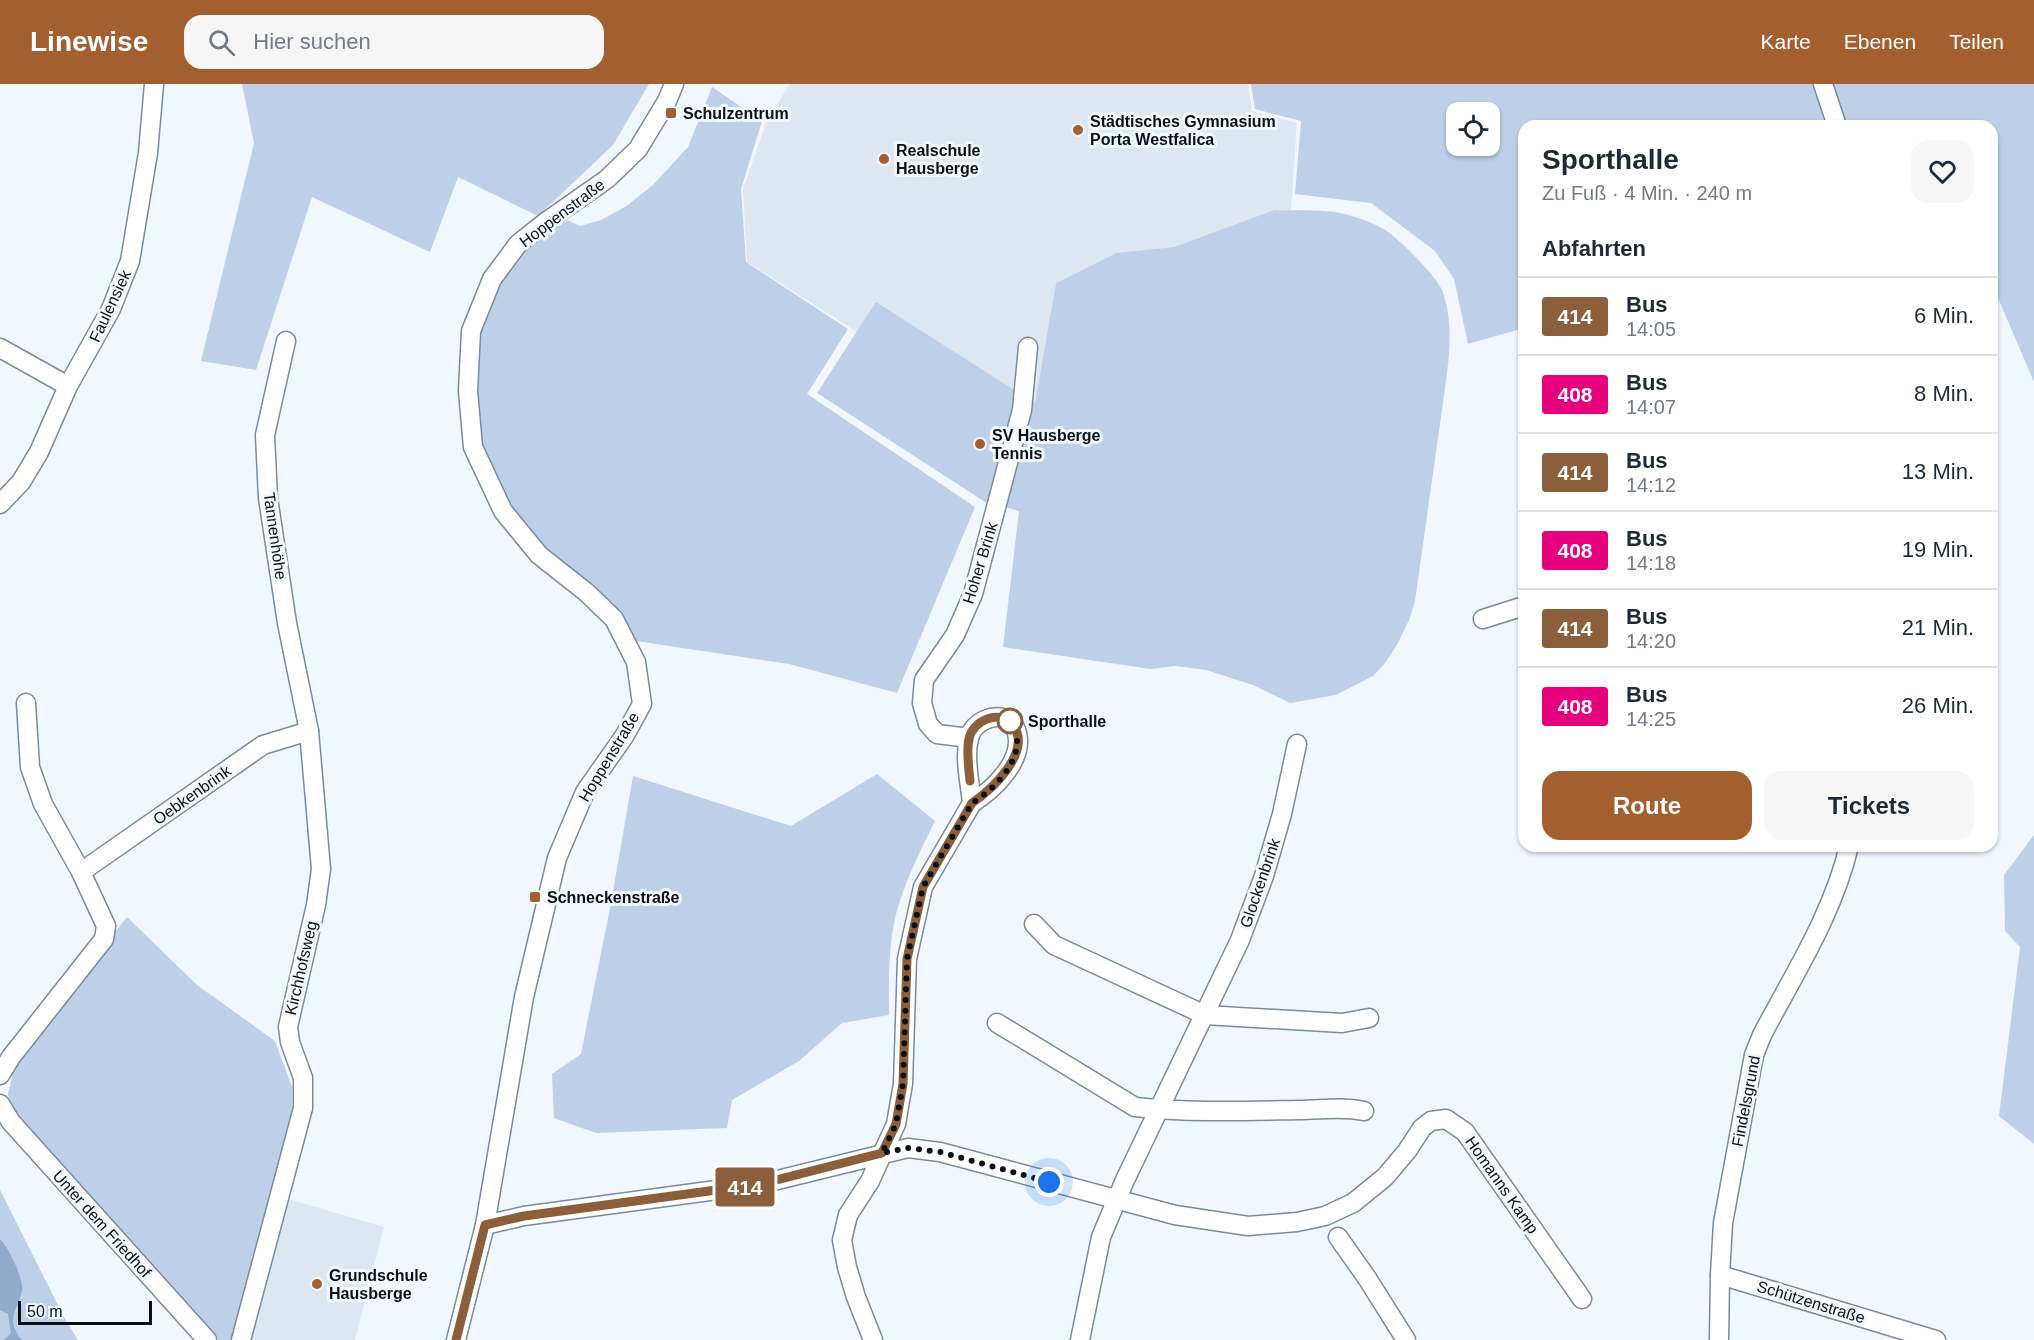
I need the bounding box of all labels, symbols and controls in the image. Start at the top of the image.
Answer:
search box [184,15,604,69]
text: Linewise [30,26,148,57]
icon: search [205,26,238,59]
text: Hier suchen [253,29,371,54]
text: Karte [1761,30,1811,53]
text: Ebenen [1844,30,1916,53]
text: Teilen [1949,30,2004,53]
map controls [1446,102,1500,156]
button: locate [1446,102,1500,156]
place label: Schulzentrum [683,105,789,122]
marker: Schulzentrum [664,106,678,120]
place label: Städtisches Gymnasium Porta Westfalica [1090,113,1276,148]
marker: Städtisches Gymnasium Porta Westfalica [1071,123,1085,137]
button: heart [1911,140,1974,203]
place label: Realschule Hausberge [896,142,981,177]
text: Sporthalle [1542,144,1679,175]
marker: Realschule Hausberge [877,152,891,166]
street label: Hoppenstraße [516,176,608,250]
text: Zu Fuß · 4 Min. · 240 m [1542,182,1752,204]
text: Abfahrten [1542,236,1646,261]
street label: Faulensiek [86,266,134,345]
text: Bus [1626,292,1668,317]
text: 6 Min. [1914,303,1974,328]
text: 414 [1557,305,1593,328]
text: 14:05 [1626,318,1676,340]
text: Bus [1626,370,1668,395]
text: 8 Min. [1914,381,1974,406]
text: 408 [1557,383,1593,406]
text: 14:07 [1626,396,1676,418]
place label: SV Hausberge Tennis [992,427,1101,462]
marker: SV Hausberge Tennis [973,437,987,451]
text: Bus [1626,448,1668,473]
text: 13 Min. [1902,459,1974,484]
text: 414 [1557,461,1593,484]
text: 14:12 [1626,474,1676,496]
street label: Tannenhöhe [260,491,290,581]
street label: Hoher Brink [960,519,1001,606]
text: Bus [1626,526,1668,551]
text: 19 Min. [1902,537,1974,562]
text: 408 [1557,539,1593,562]
text: 14:18 [1626,552,1676,574]
text: Bus [1626,604,1668,629]
text: 21 Min. [1902,615,1974,640]
text: 414 [1557,617,1593,640]
text: 14:20 [1626,630,1676,652]
text: Bus [1626,682,1668,707]
text: 26 Min. [1902,693,1974,718]
text: 408 [1557,695,1593,718]
marker: Sporthalle [997,708,1023,734]
text: 14:25 [1626,708,1676,730]
street label: Hoppenstraße [576,709,642,805]
place label: Sporthalle [1028,713,1106,730]
street label: Oebkenbrink [150,761,235,828]
button: Route [1542,771,1752,840]
button: Tickets [1764,771,1974,840]
street label: Glockenbrink [1237,835,1284,930]
place label: Schneckenstraße [547,889,680,906]
marker: Schneckenstraße [528,890,542,904]
street label: Kirchhofsweg [282,919,320,1017]
street label: Findelsgrund [1729,1054,1763,1148]
street label: Homanns Kamp [1462,1133,1542,1237]
street label: Unter dem Friedhof [50,1167,155,1281]
your location [1034,1167,1064,1197]
line badge: 414 [710,1168,780,1206]
text: 414 [727,1176,763,1199]
place label: Grundschule Hausberge [329,1267,428,1302]
marker: Grundschule Hausberge [310,1277,324,1291]
street label: Schützenstraße [1755,1277,1867,1327]
scale bar [18,1298,152,1326]
text: 50 m [27,1303,63,1320]

